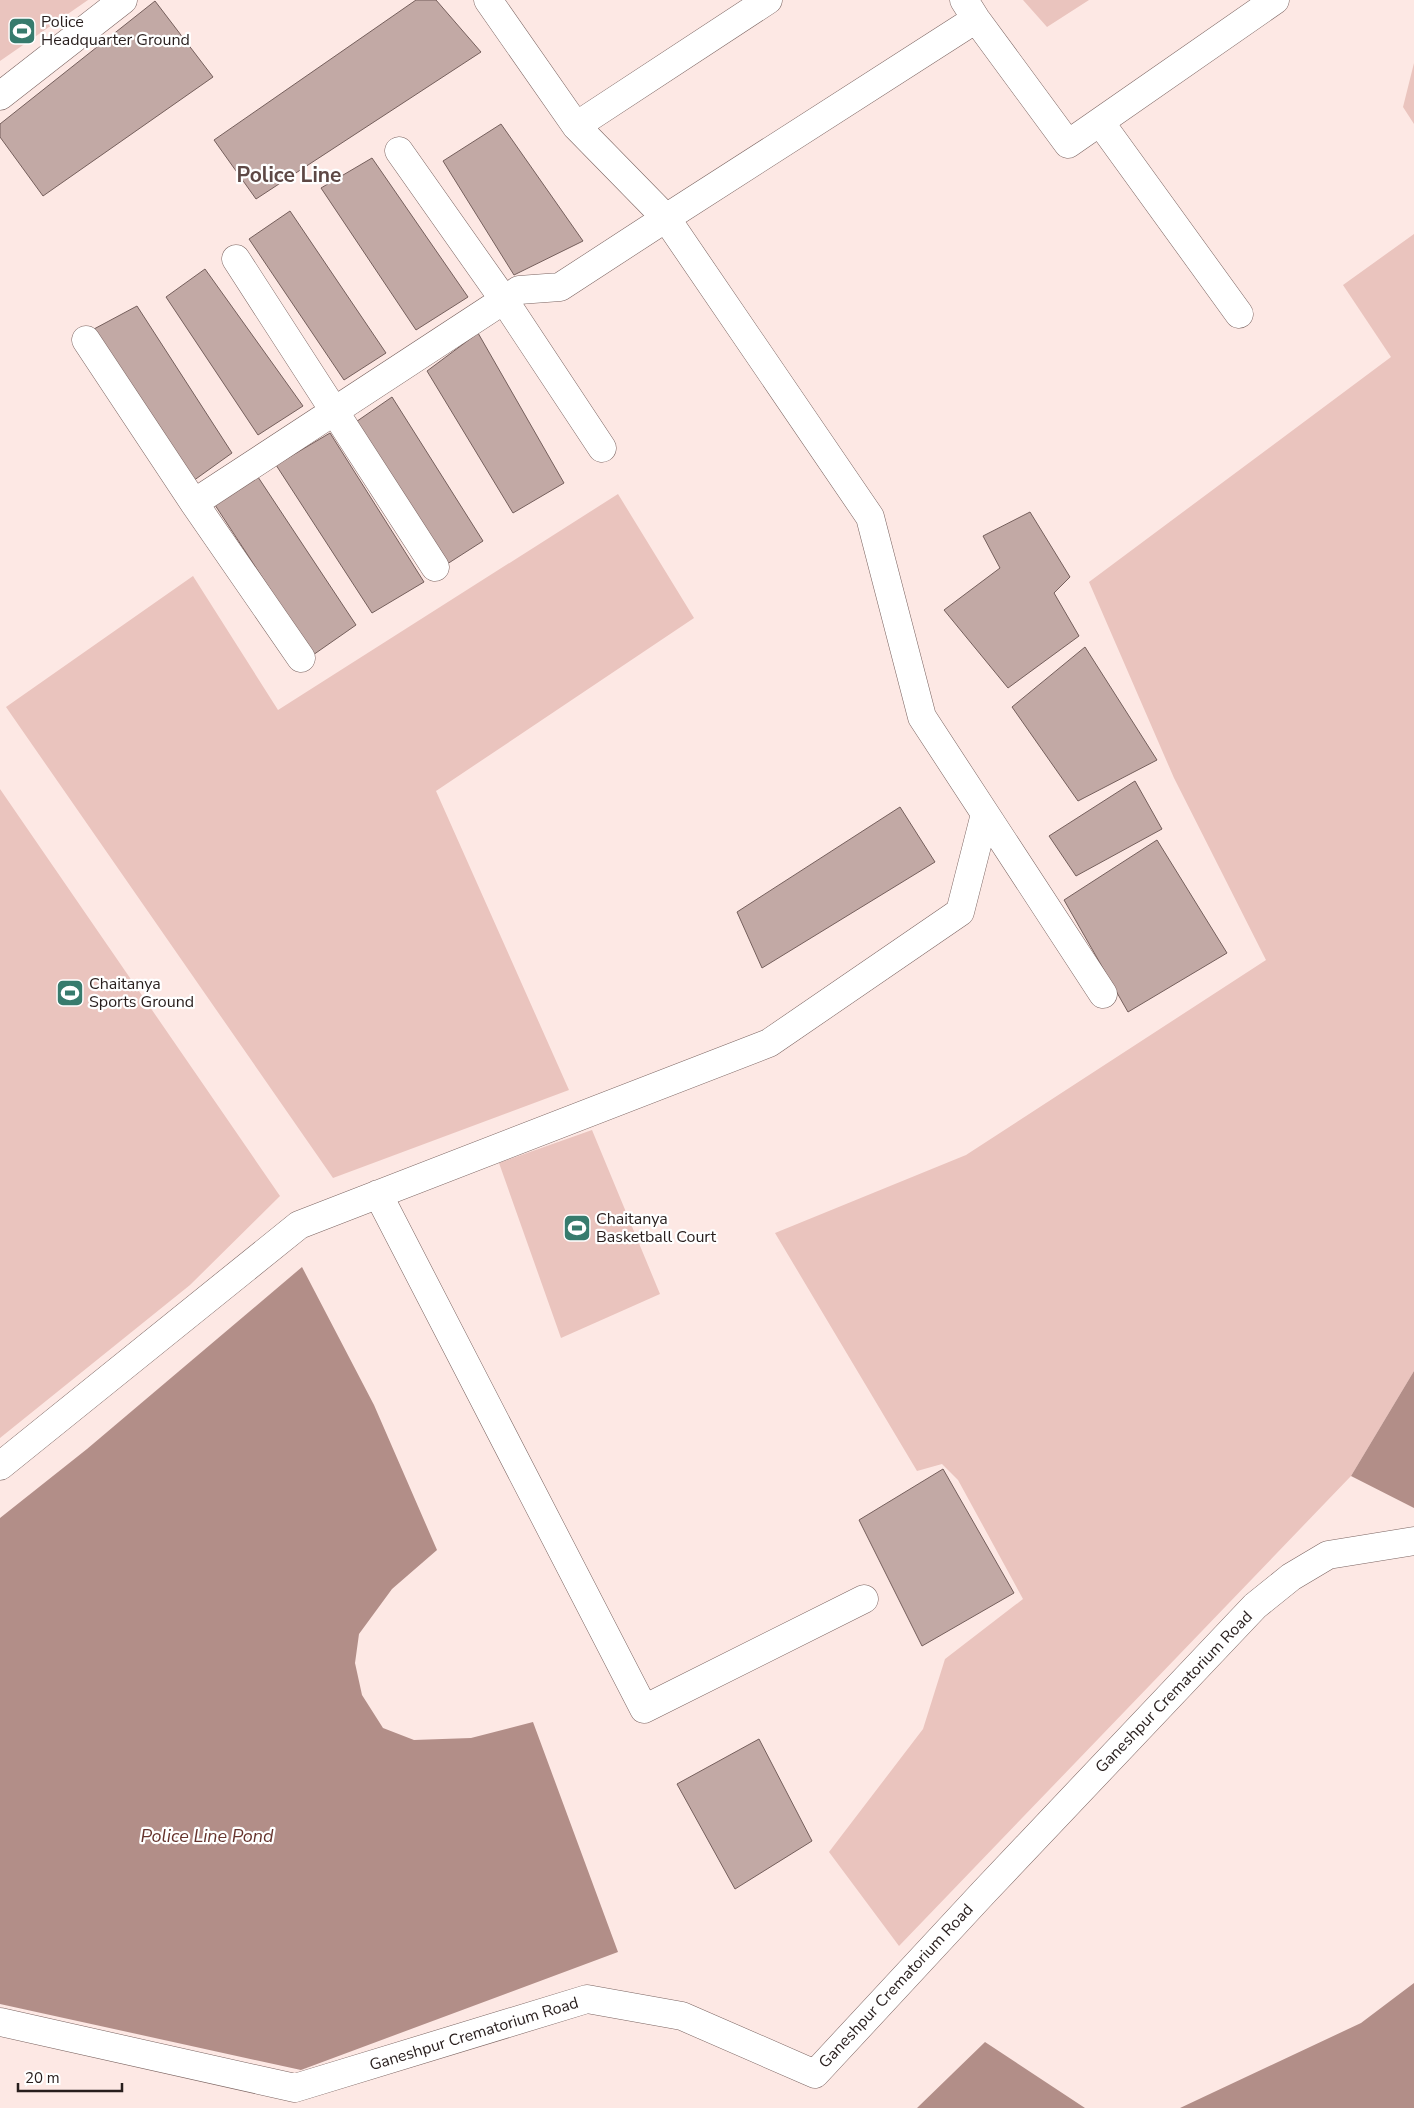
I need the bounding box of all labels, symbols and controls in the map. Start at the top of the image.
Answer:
place label: Police Headquarter Ground [41,11,190,51]
sports icon: Police Headquarter Ground [7,16,37,46]
district label: Police Line [237,161,341,189]
place label: Chaitanya Sports Ground [89,973,194,1013]
sports icon: Chaitanya Sports Ground [55,978,85,1008]
place label: Chaitanya Basketball Court [596,1208,717,1248]
sports icon: Chaitanya Basketball Court [562,1213,592,1243]
street label: Ganeshpur Crematorium Road [1091,1606,1257,1778]
water label: Police Line Pond [141,1824,274,1848]
street label: Ganeshpur Crematorium Road [814,1899,978,2073]
street label: Ganeshpur Crematorium Road [367,1992,581,2076]
scale bar [18,2060,121,2092]
text: 20 m [25,2068,60,2088]

